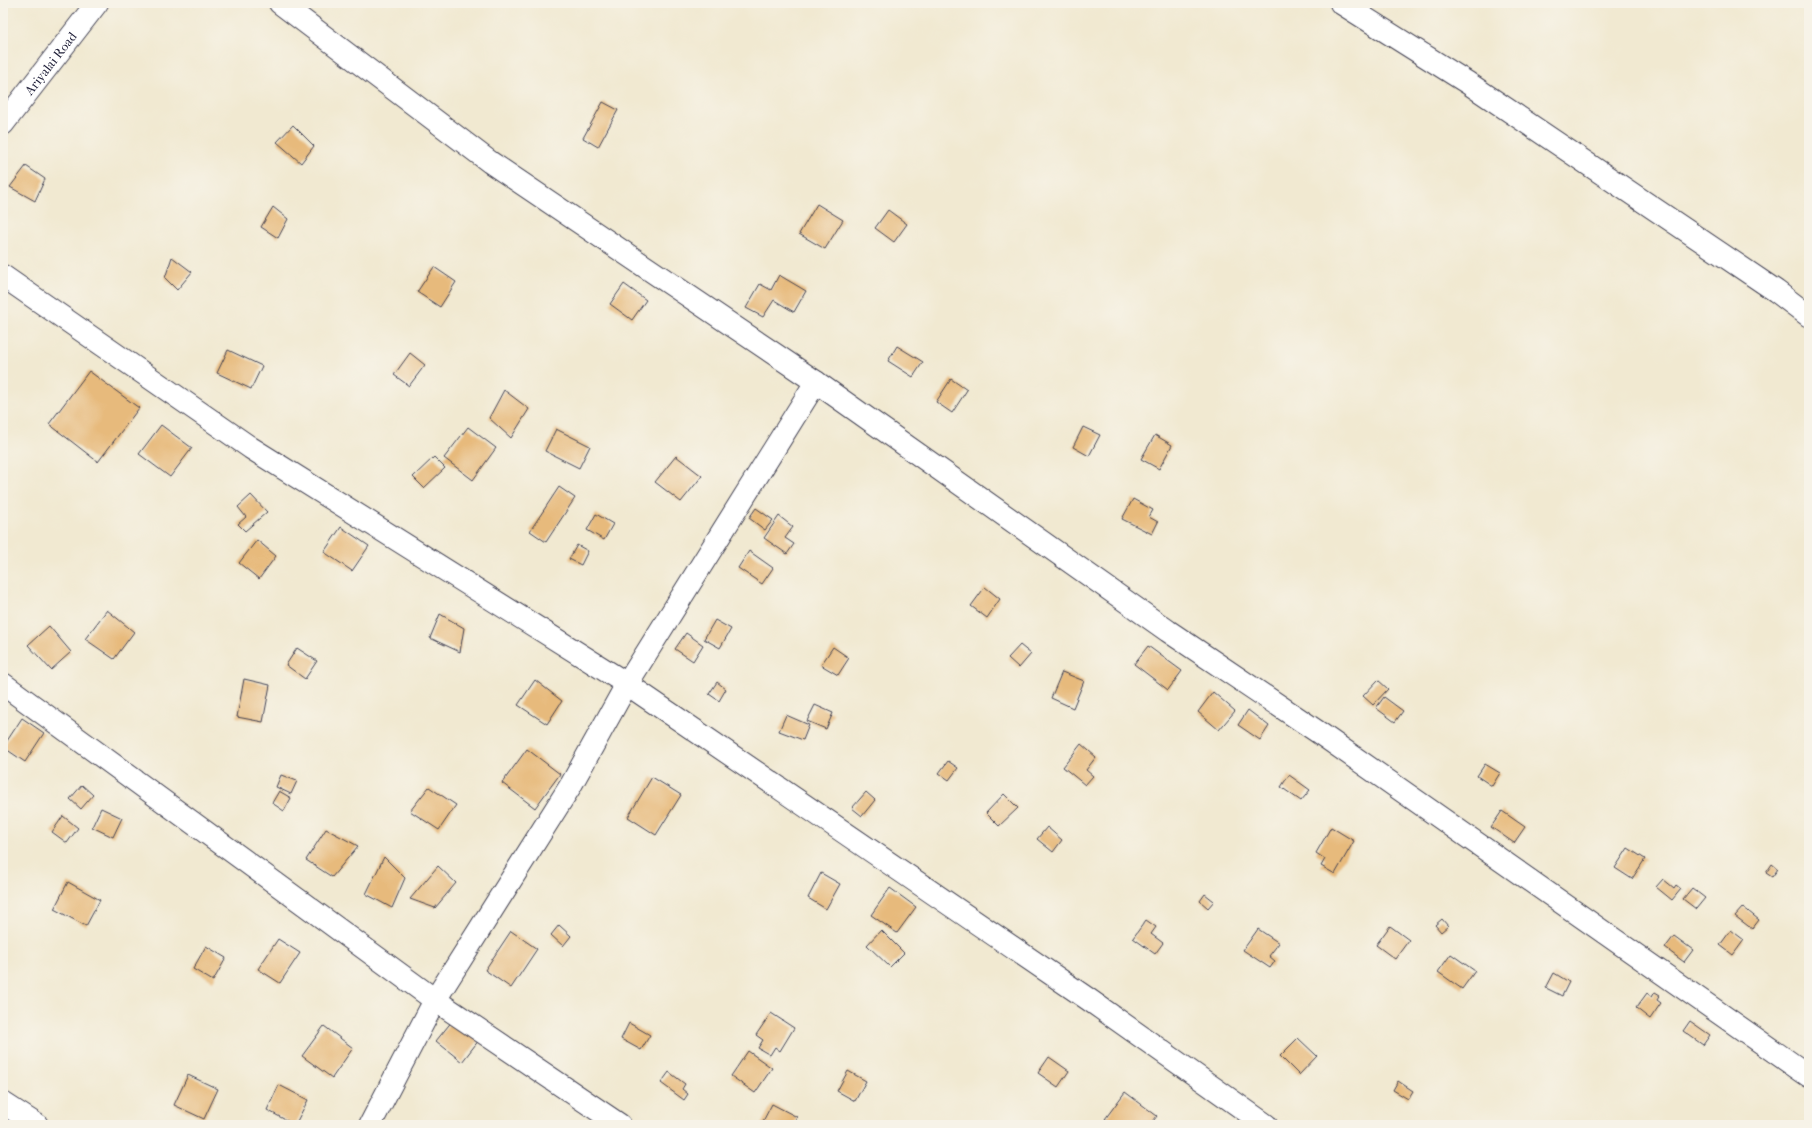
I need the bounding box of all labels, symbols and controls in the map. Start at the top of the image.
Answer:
street label: Ariyalai Road [21,28,80,98]

